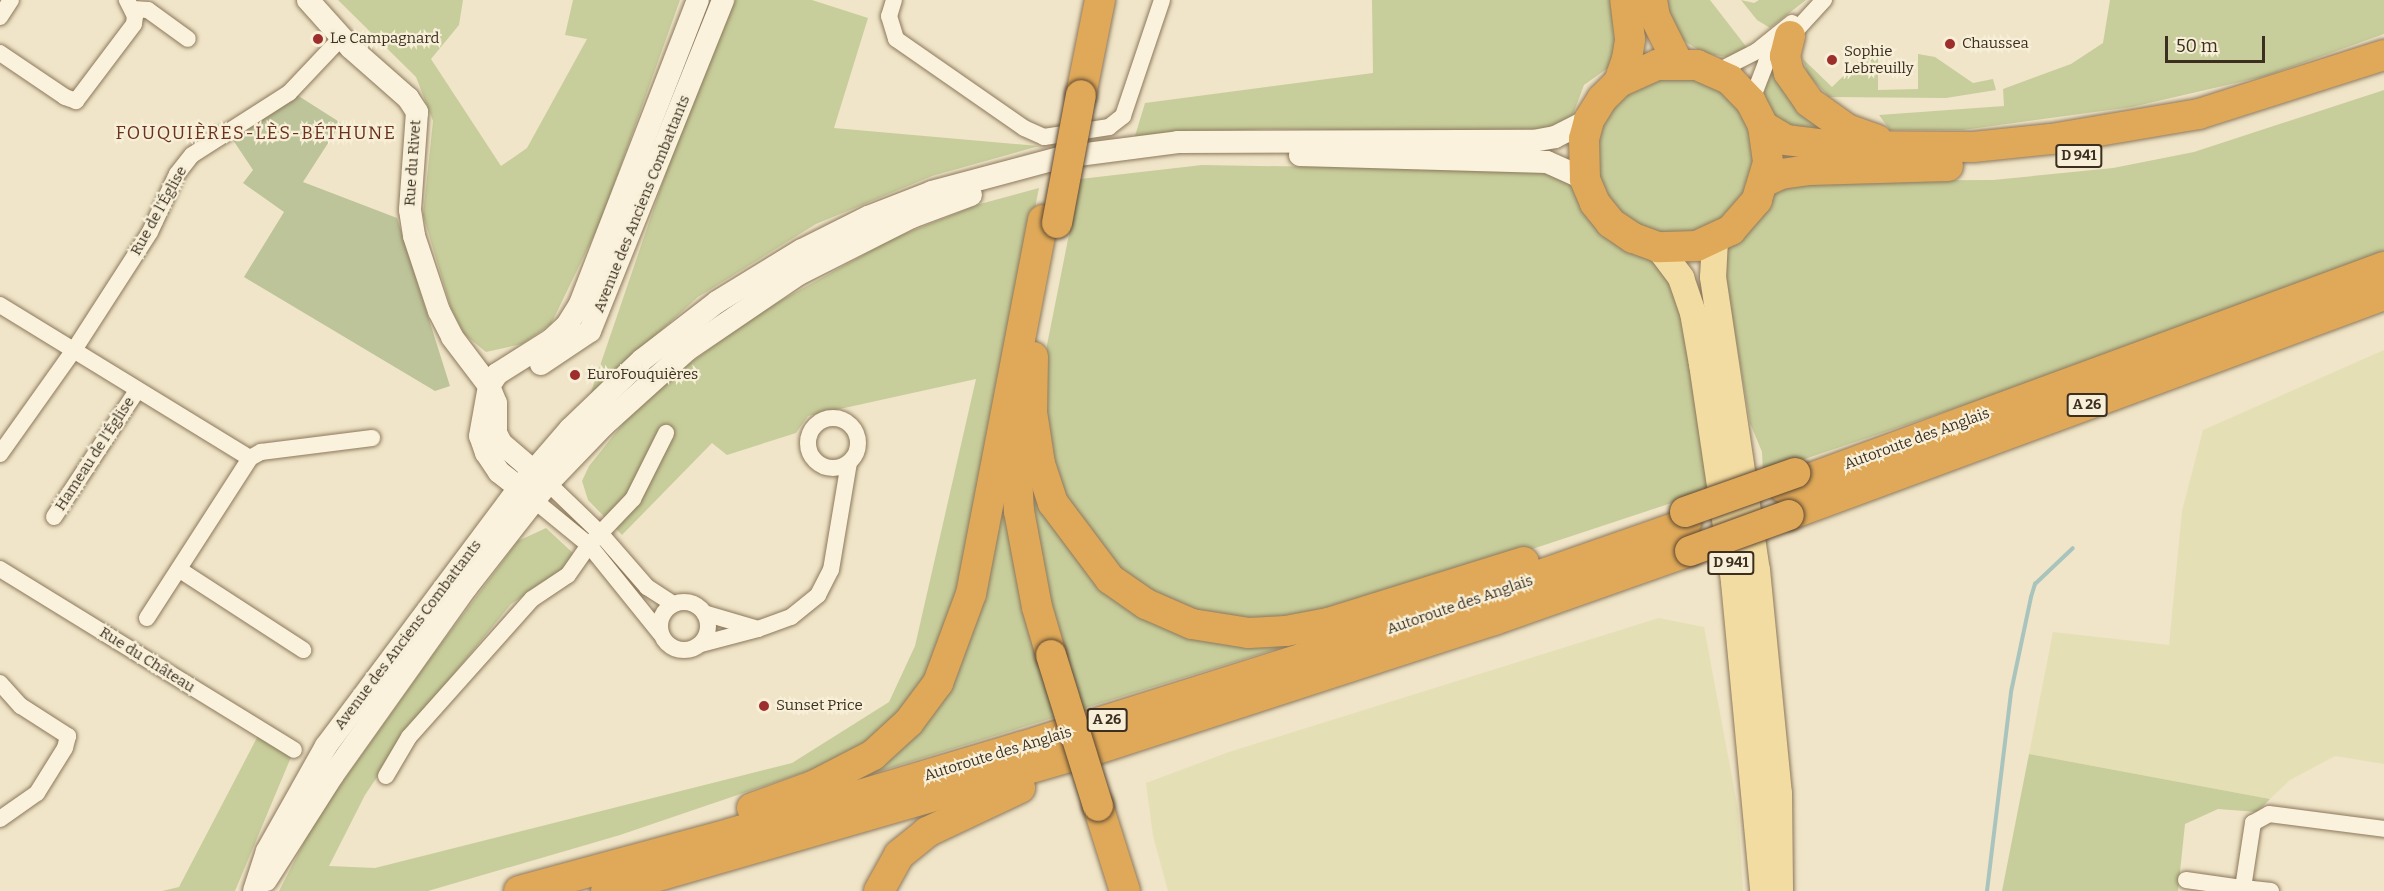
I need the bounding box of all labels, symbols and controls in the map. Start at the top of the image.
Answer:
scale bar [2168,24,2268,62]
place label: Le Campagnard [330,30,439,48]
marker: Le Campagnard [311,32,325,46]
place label: Chaussea [1962,35,2029,53]
text: 50 m [2176,35,2218,57]
marker: Chaussea [1943,37,1957,51]
place label: Sophie Lebreuilly [1844,42,1914,77]
marker: Sophie Lebreuilly [1825,53,1839,67]
street label: Avenue des Anciens Combattants [590,93,694,315]
street label: Rue du Rivet [401,119,425,207]
district label: FOUQUIÈRES-LÈS-BÉTHUNE [116,122,396,144]
road number: D 941 [2055,145,2103,167]
street label: Rue de l'Église [127,163,191,259]
place label: EuroFouquières [587,366,698,384]
marker: EuroFouquières [568,368,582,382]
street label: Hameau de l'Église [52,394,138,514]
road number: A 26 [2066,394,2108,416]
street label: Autoroute des Anglais [1842,404,1992,474]
street label: Avenue des Anciens Combattants [331,537,485,733]
road number: D 941 [1707,552,1755,574]
street label: Autoroute des Anglais [1385,572,1535,638]
street label: Rue du Château [96,623,198,697]
place label: Sunset Price [776,697,863,715]
marker: Sunset Price [757,699,771,713]
road number: A 26 [1086,709,1128,731]
street label: Autoroute des Anglais [922,723,1074,785]

